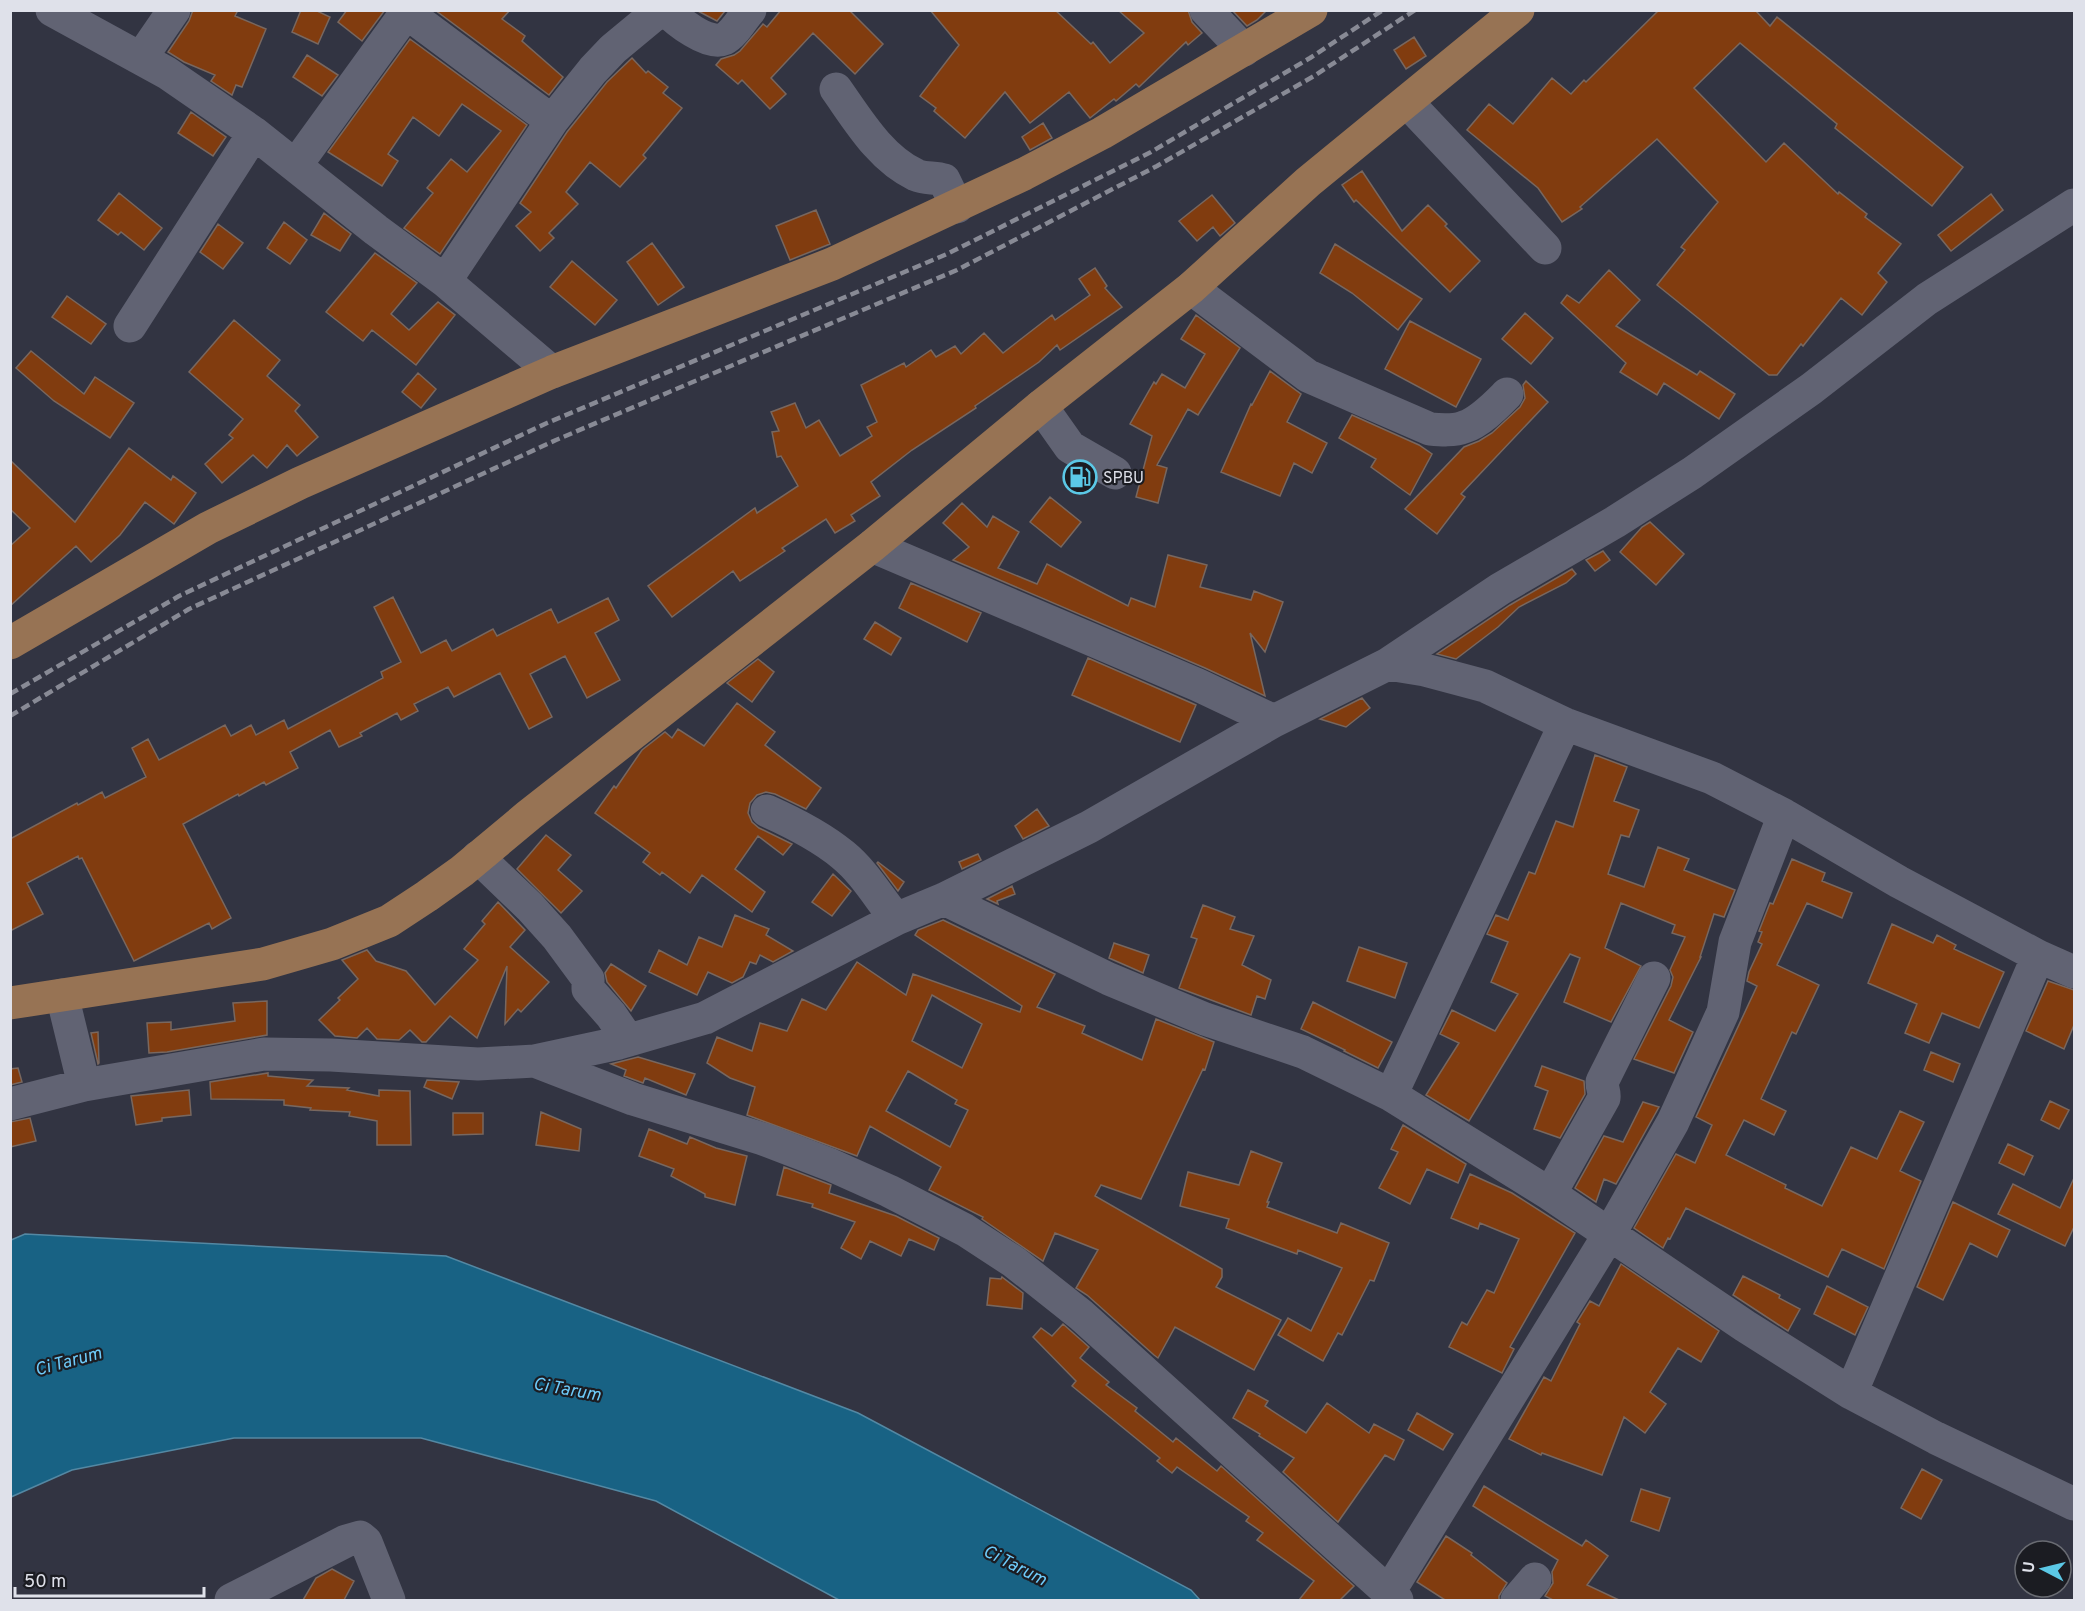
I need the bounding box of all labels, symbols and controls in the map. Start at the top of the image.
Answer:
fuel station icon: SPBU [1062,459,1098,495]
place label: SPBU [1103,469,1144,489]
water label: Ci Tarum [32,1342,105,1382]
water label: Ci Tarum [531,1373,603,1408]
north arrow [2013,1539,2073,1599]
water label: Ci Tarum [979,1541,1050,1592]
scale bar [15,1560,204,1598]
text: U [2019,1561,2041,1574]
text: 50 m [24,1571,66,1594]

